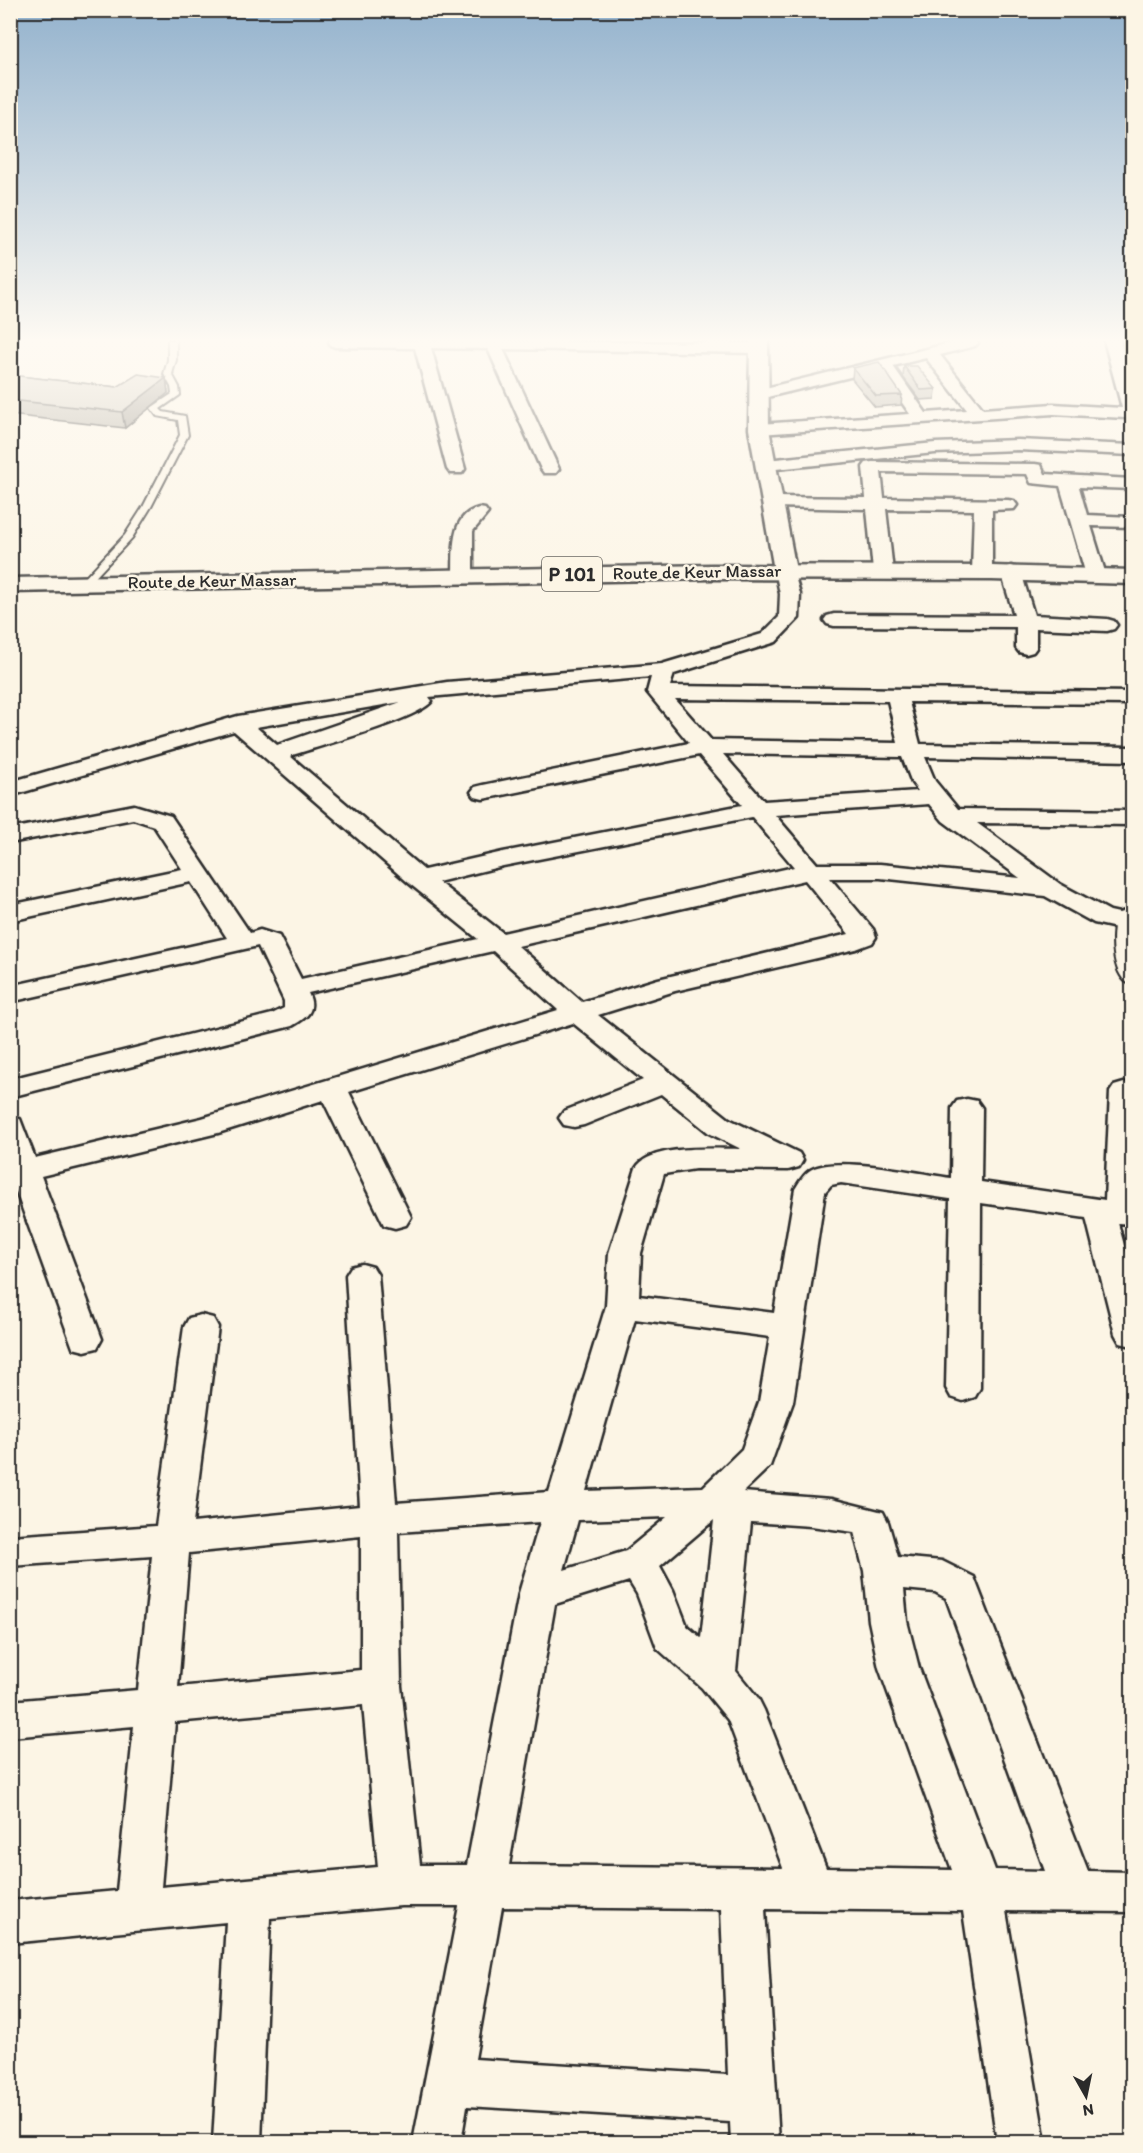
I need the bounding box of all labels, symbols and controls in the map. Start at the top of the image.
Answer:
road number: P 101 [542,557,602,591]
street label: Route de Keur Massar [612,560,782,584]
street label: Route de Keur Massar [127,569,297,593]
north arrow [1056,2066,1116,2126]
text: N [1081,2100,1095,2121]

